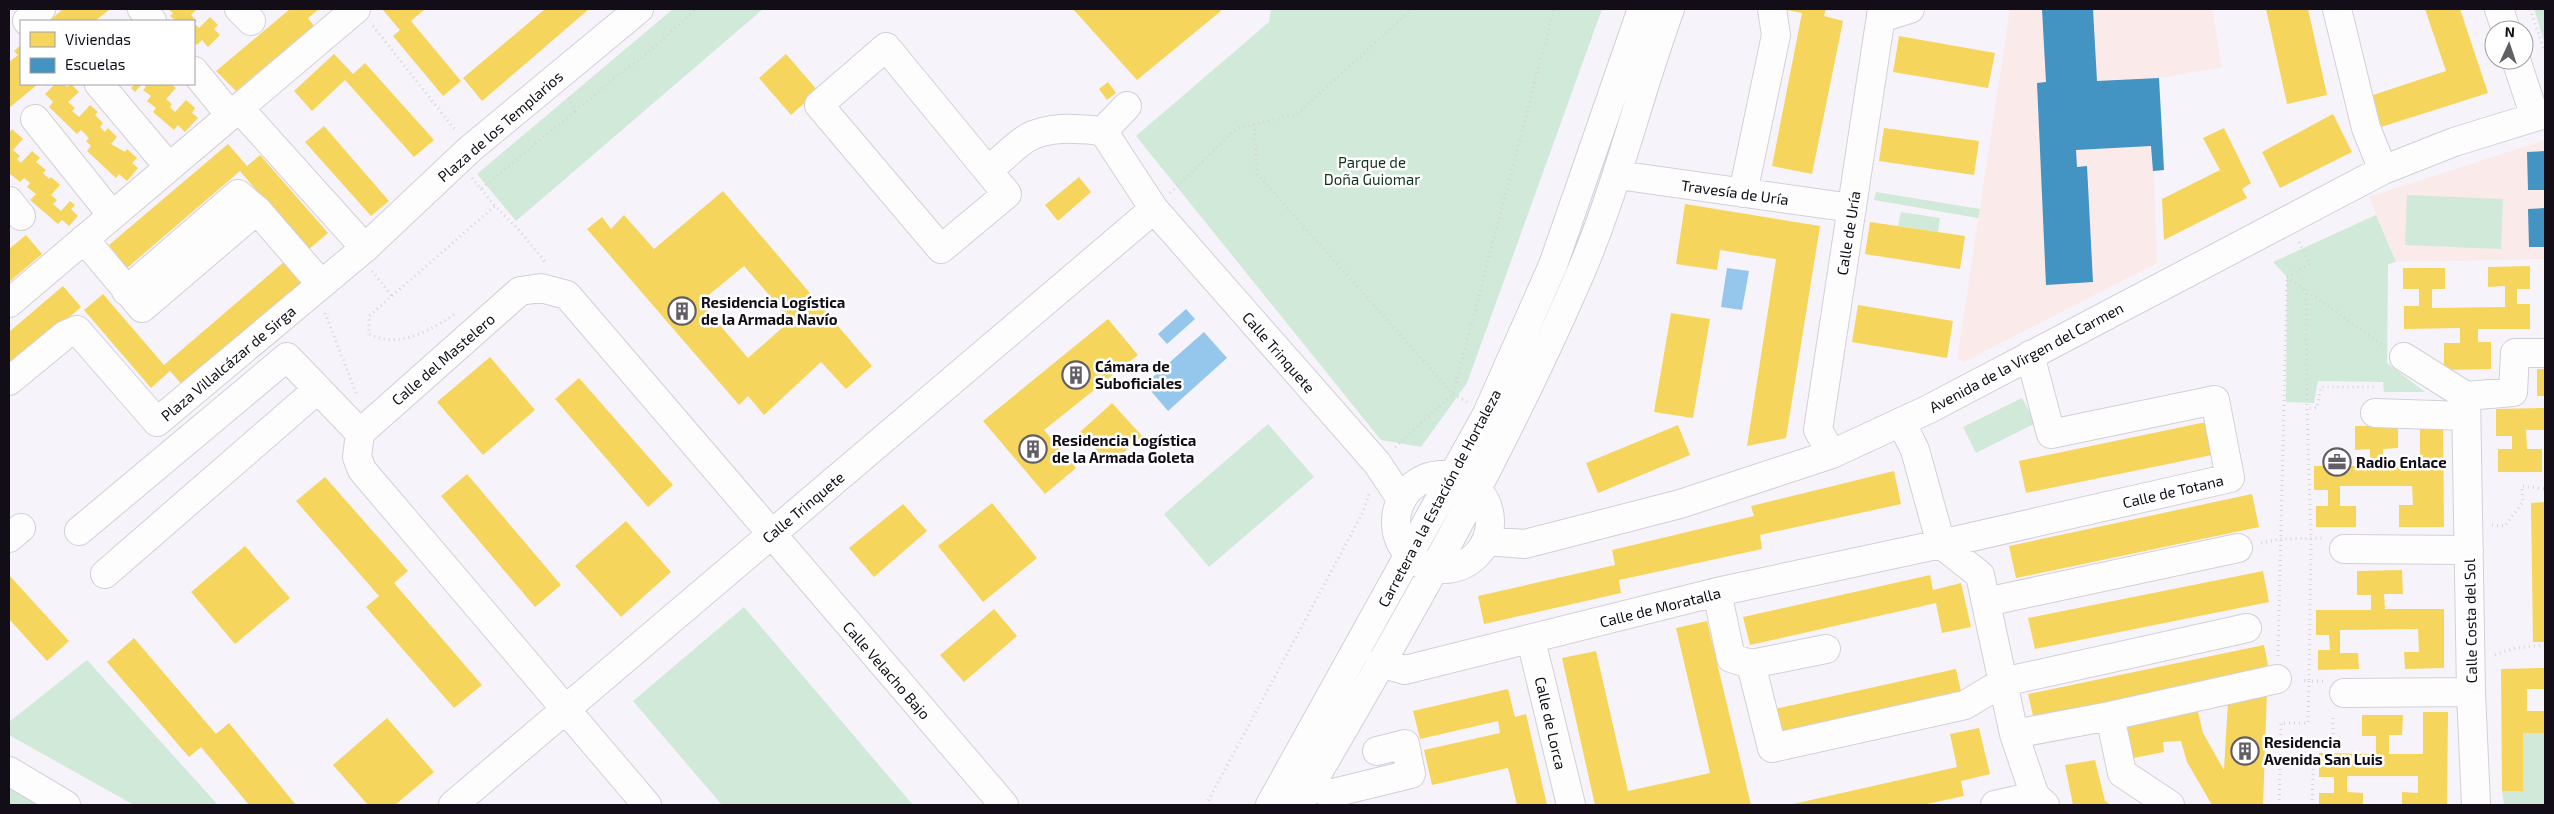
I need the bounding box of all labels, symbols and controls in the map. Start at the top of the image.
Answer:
legend [20,20,195,85]
north arrow [2484,20,2534,70]
text: N [2504,23,2515,40]
text: Viviendas [65,30,131,48]
text: Escuelas [65,55,125,73]
street label: Plaza de los Templarios [434,67,566,185]
park label: Parque de Doña Guiomar [1324,153,1420,188]
street label: Travesía de Uría [1680,176,1790,208]
street label: Calle de Uría [1832,190,1864,276]
place label: Residencia Logística de la Armada Navío [701,293,845,328]
building icon: Residencia Logística de la Armada Navío [667,296,697,326]
street label: Avenida de la Virgen del Carmen [1926,298,2126,416]
street label: Plaza Villalcázar de Sirga [157,301,299,425]
street label: Calle Trinquete [1239,308,1319,396]
street label: Calle del Mastelero [388,309,498,409]
place label: Cámara de Suboficiales [1095,357,1182,392]
building icon: Cámara de Suboficiales [1061,360,1091,390]
street label: Carretera a la Estación de Hortaleza [1374,386,1504,610]
place label: Residencia Logística de la Armada Goleta [1052,431,1196,466]
building icon: Residencia Logística de la Armada Goleta [1018,434,1048,464]
office icon: Radio Enlace [2322,447,2352,477]
place label: Radio Enlace [2356,453,2447,471]
street label: Calle Trinquete [758,467,848,547]
street label: Calle de Totana [2121,471,2225,511]
street label: Calle Costa del Sol [2460,558,2480,683]
street label: Calle de Moratalla [1598,583,1722,631]
street label: Calle Velacho Bajo [839,617,934,723]
street label: Calle de Lorca [1532,675,1570,771]
place label: Residencia Avenida San Luis [2264,733,2383,768]
building icon: Residencia Avenida San Luis [2230,736,2260,766]

